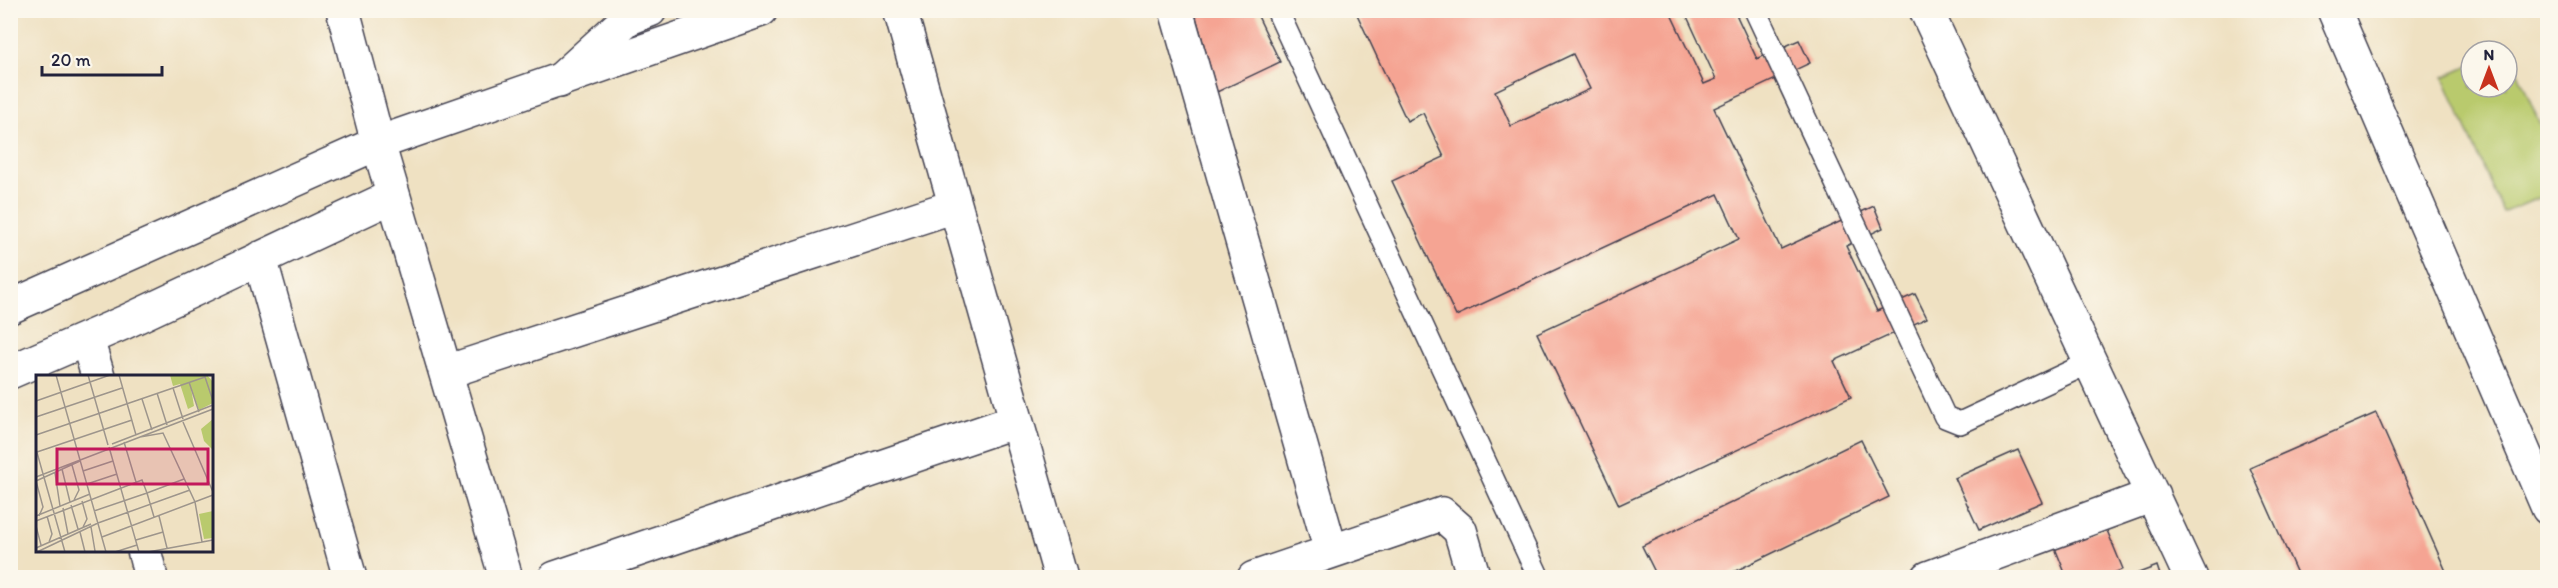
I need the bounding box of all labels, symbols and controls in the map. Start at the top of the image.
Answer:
scale bar [42,39,162,77]
north arrow [2459,39,2519,99]
text: N [2484,45,2494,64]
text: 20 m [51,49,91,71]
inset map [36,375,213,552]

